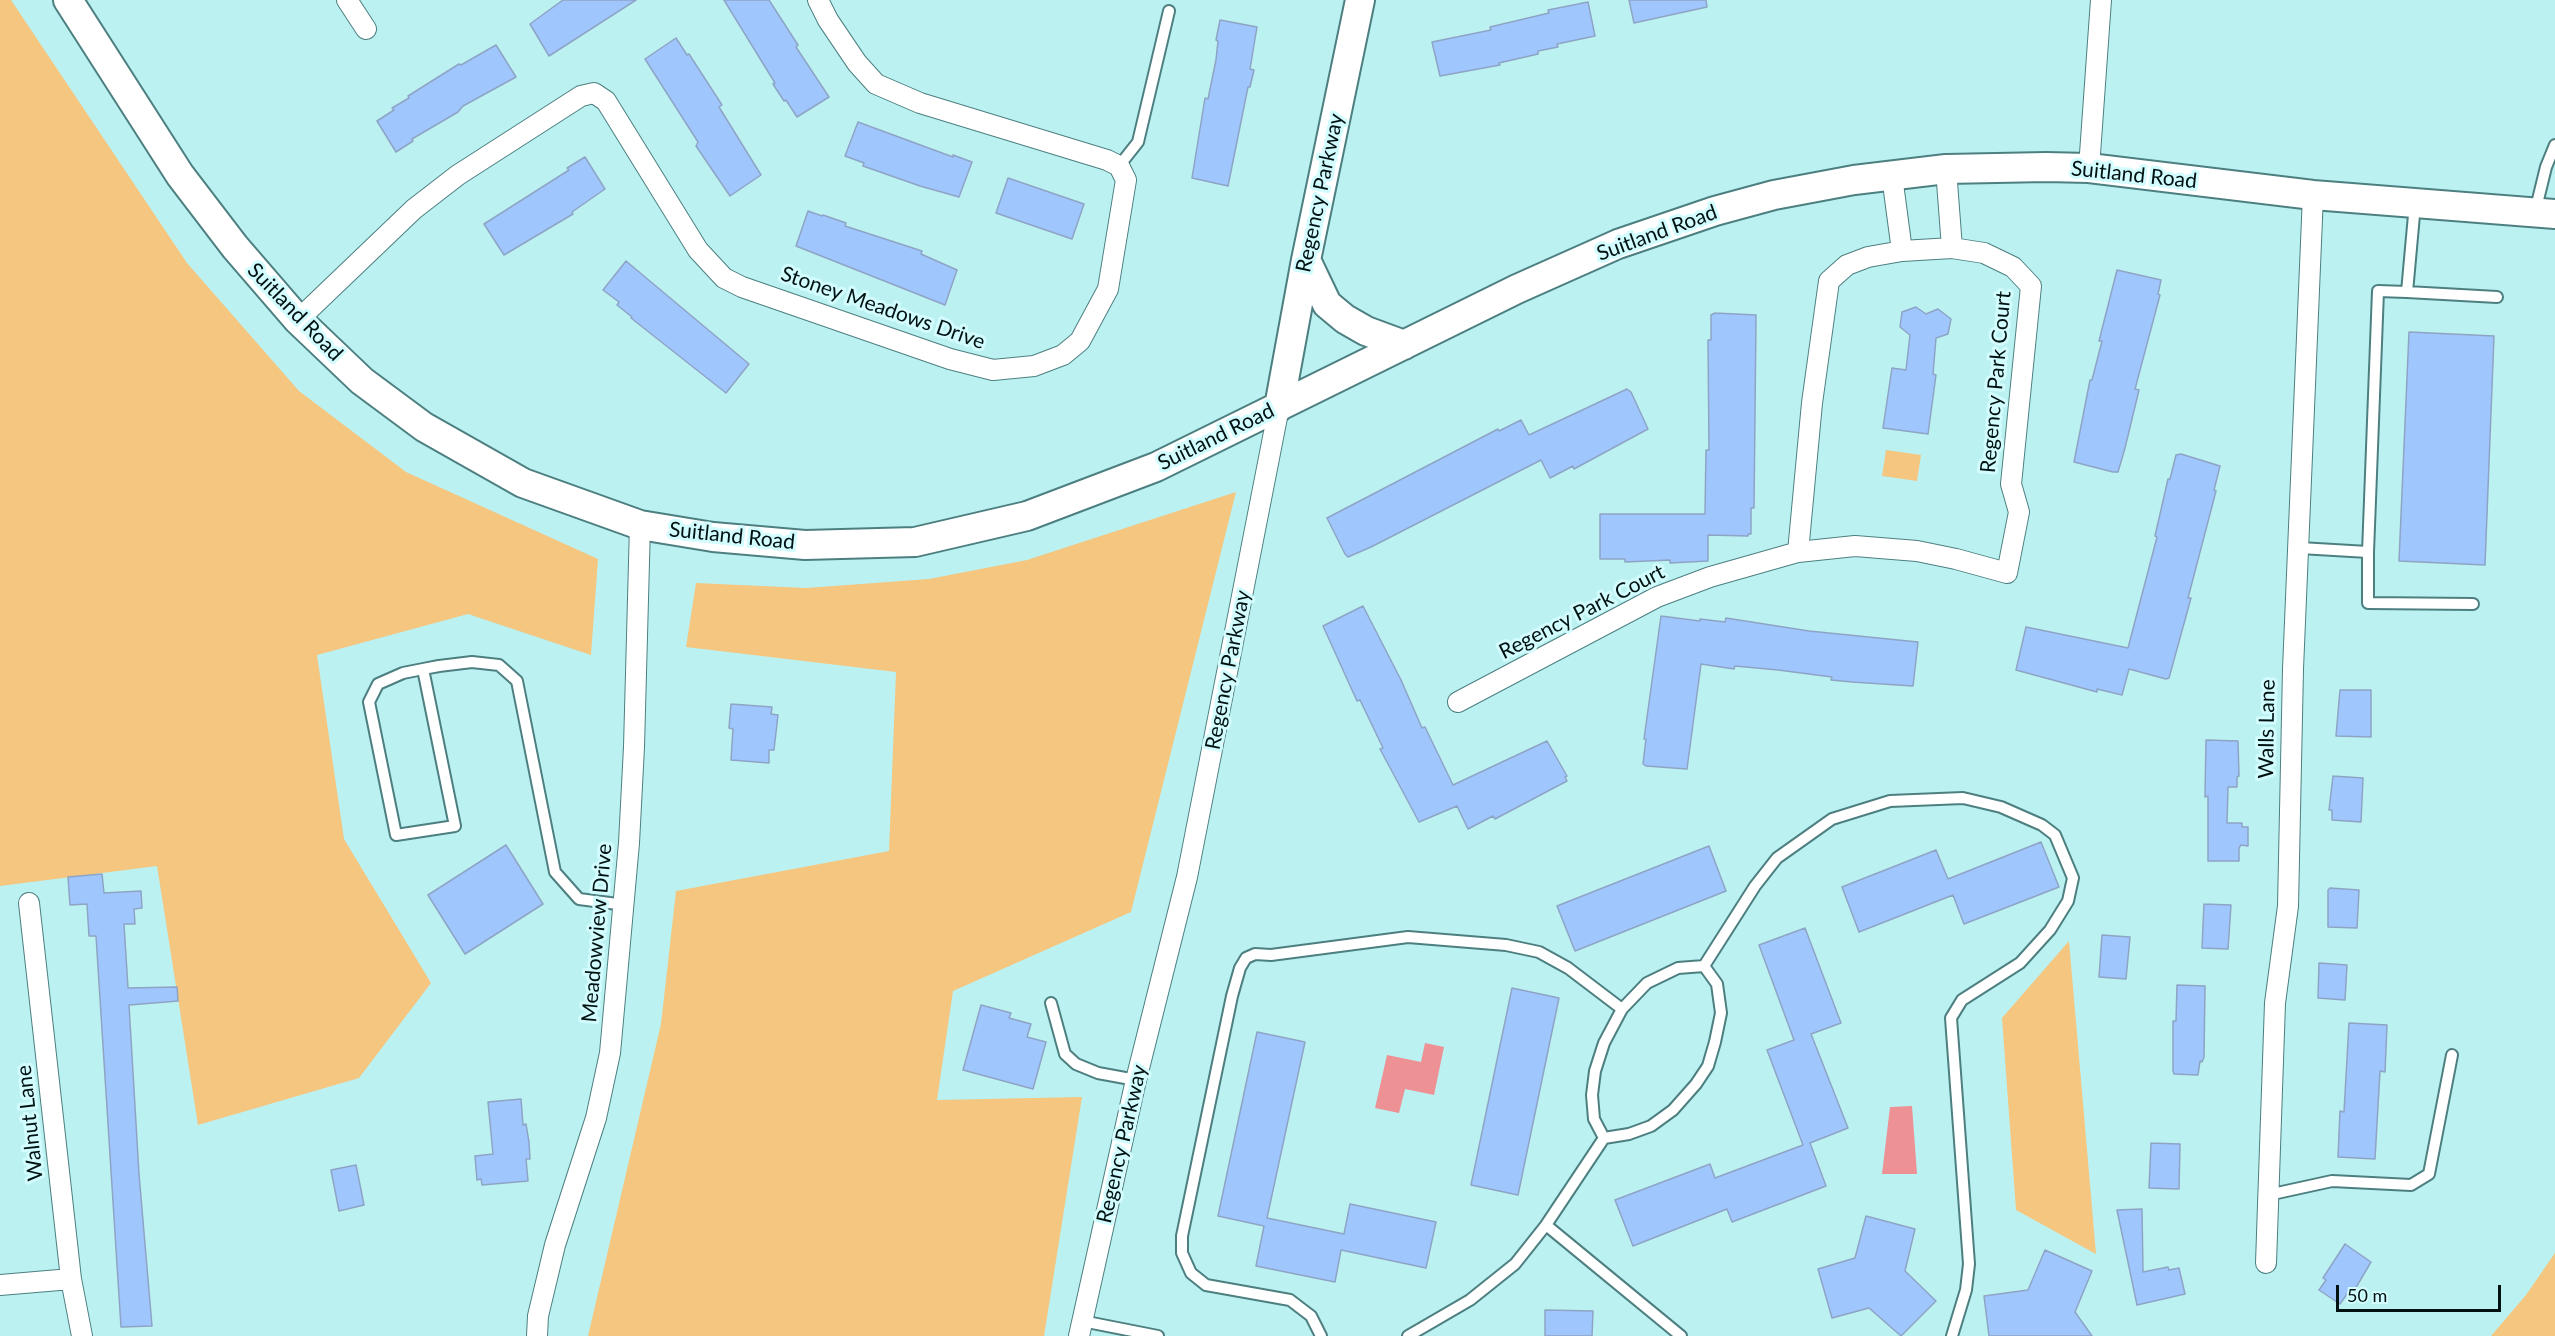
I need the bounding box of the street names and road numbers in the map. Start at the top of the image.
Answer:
street label: Regency Parkway [1291,111,1349,275]
street label: Suitland Road [2070,156,2198,194]
street label: Suitland Road [1593,200,1721,266]
street label: Suitland Road [242,258,348,366]
street label: Stoney Meadows Drive [778,261,988,355]
street label: Regency Park Court [1976,290,2016,474]
street label: Suitland Road [1154,398,1278,476]
street label: Suitland Road [668,517,796,555]
street label: Regency Park Court [1495,559,1669,665]
street label: Regency Parkway [1200,588,1256,752]
street label: Walls Lane [2254,679,2280,779]
street label: Meadowview Drive [577,842,617,1024]
street label: Regency Parkway [1092,1062,1152,1226]
street label: Walnut Lane [11,1064,49,1182]

